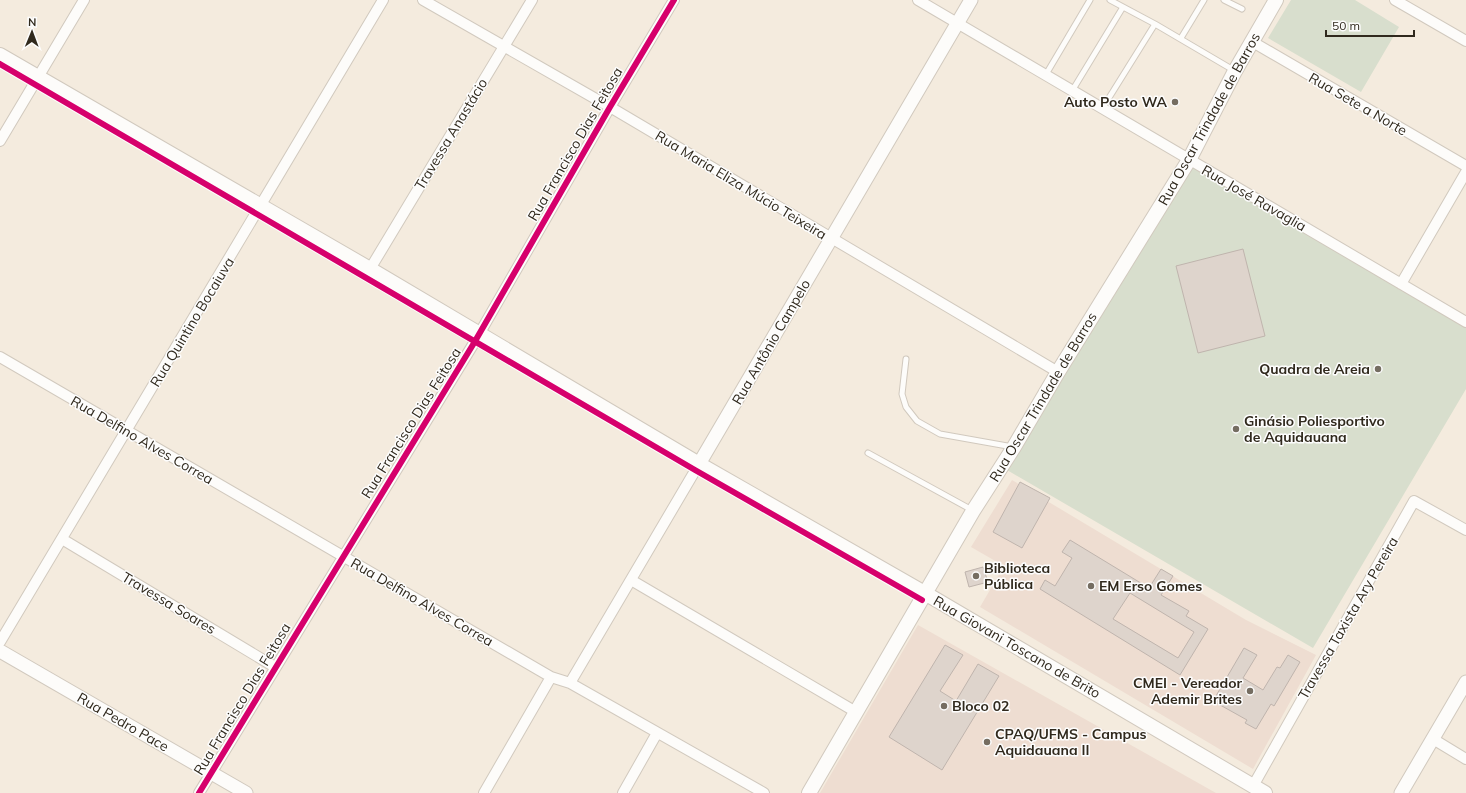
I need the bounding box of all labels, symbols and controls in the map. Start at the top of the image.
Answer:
north arrow [12,12,52,52]
scale bar [1326,12,1414,38]
text: N [28,15,36,29]
text: 50 m [1332,18,1360,33]
street label: Rua Oscar Trindade de Barros [1154,29,1264,208]
street label: Rua Francisco Dias Feitosa [524,64,626,224]
street label: Rua Sete a Norte [1306,69,1410,139]
street label: Travessa Anastácio [411,75,491,193]
place label: Auto Posto WA [1064,93,1167,111]
marker: Auto Posto WA [1170,97,1180,107]
street label: Rua Maria Eliza Múcio Teixeira [652,127,830,243]
street label: Rua José Ravaglia [1198,161,1310,235]
street label: Rua Quintino Bocaiuva [146,254,238,390]
street label: Rua Antônio Campelo [728,276,814,408]
street label: Rua Oscar Trindade de Barros [985,309,1101,485]
street label: Rua Francisco Dias Feitosa [357,344,465,502]
place label: Quadra de Areia [1259,360,1370,378]
marker: Quadra de Areia [1373,364,1383,374]
street label: Rua Delfino Alves Correa [68,392,216,488]
place label: Ginásio Poliesportivo de Aquidauana [1244,412,1385,446]
marker: Ginásio Poliesportivo de Aquidauana [1231,424,1241,434]
street label: Travessa Taxista Ary Pereira [1294,534,1402,702]
street label: Rua Delfino Alves Correa [348,554,496,650]
place label: Biblioteca Pública [984,559,1050,593]
street label: Travessa Soares [119,568,219,638]
marker: Biblioteca Pública [971,571,981,581]
place label: EM Erso Gomes [1099,577,1202,595]
marker: EM Erso Gomes [1086,581,1096,591]
street label: Rua Giovani Toscano de Brito [930,592,1104,702]
street label: Rua Francisco Dias Feitosa [189,620,295,778]
place label: CMEI - Vereador Ademir Brites [1133,674,1242,708]
marker: CMEI - Vereador Ademir Brites [1245,686,1255,696]
street label: Rua Pedro Pace [74,688,172,756]
place label: Bloco 02 [952,697,1009,715]
marker: Bloco 02 [939,701,949,711]
place label: CPAQ/UFMS - Campus Aquidauana II [995,725,1147,759]
marker: CPAQ/UFMS - Campus Aquidauana II [982,737,992,747]

